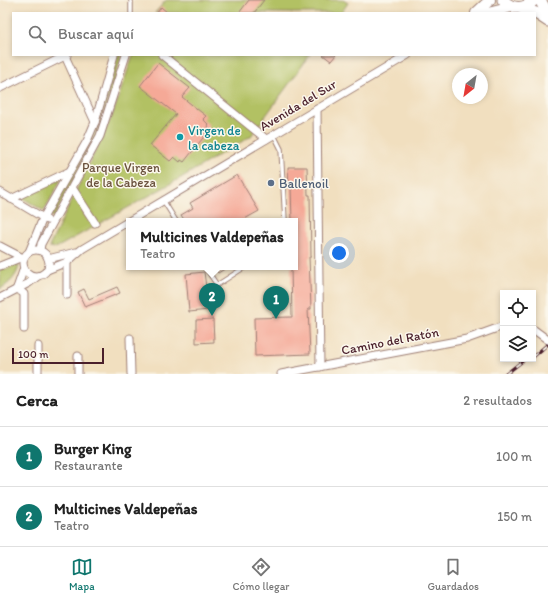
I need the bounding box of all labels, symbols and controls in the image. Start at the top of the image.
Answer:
search box [12,12,536,56]
icon: search [26,23,48,45]
text: Buscar aquí [58,25,134,43]
north arrow [452,68,488,104]
street label: Avenida del Sur [257,76,340,134]
place label: Virgen de la cabeza [188,123,241,153]
marker: Virgen de la cabeza [175,132,185,142]
park label: Parque Virgen de la Cabeza [82,160,160,190]
place label: Ballenoil [279,176,329,191]
marker: Ballenoil [266,178,276,188]
popup [126,218,298,270]
text: Multicines Valdepeñas [140,228,284,246]
your location [329,243,349,263]
text: Teatro [140,246,175,261]
pin: 2 [199,283,225,316]
pin: 1 [263,286,289,319]
map controls [500,290,536,362]
button: locate [500,290,536,326]
street label: Camino del Ratón [340,324,441,358]
button: layers [500,326,536,362]
scale bar [12,346,104,365]
text: 100 m [18,348,48,361]
text: Cerca [16,390,58,410]
text: 2 resultados [463,393,532,408]
text: Burger King [54,440,132,458]
text: 1 [26,449,32,464]
text: 100 m [496,449,532,464]
text: Restaurante [54,458,123,473]
text: Multicines Valdepeñas [54,500,197,518]
text: 2 [26,509,32,524]
text: 150 m [497,509,532,524]
text: Teatro [54,518,89,533]
tab: Mapa [69,556,95,593]
tab: Cómo llegar [233,556,290,593]
tab: Guardados [427,556,479,593]

